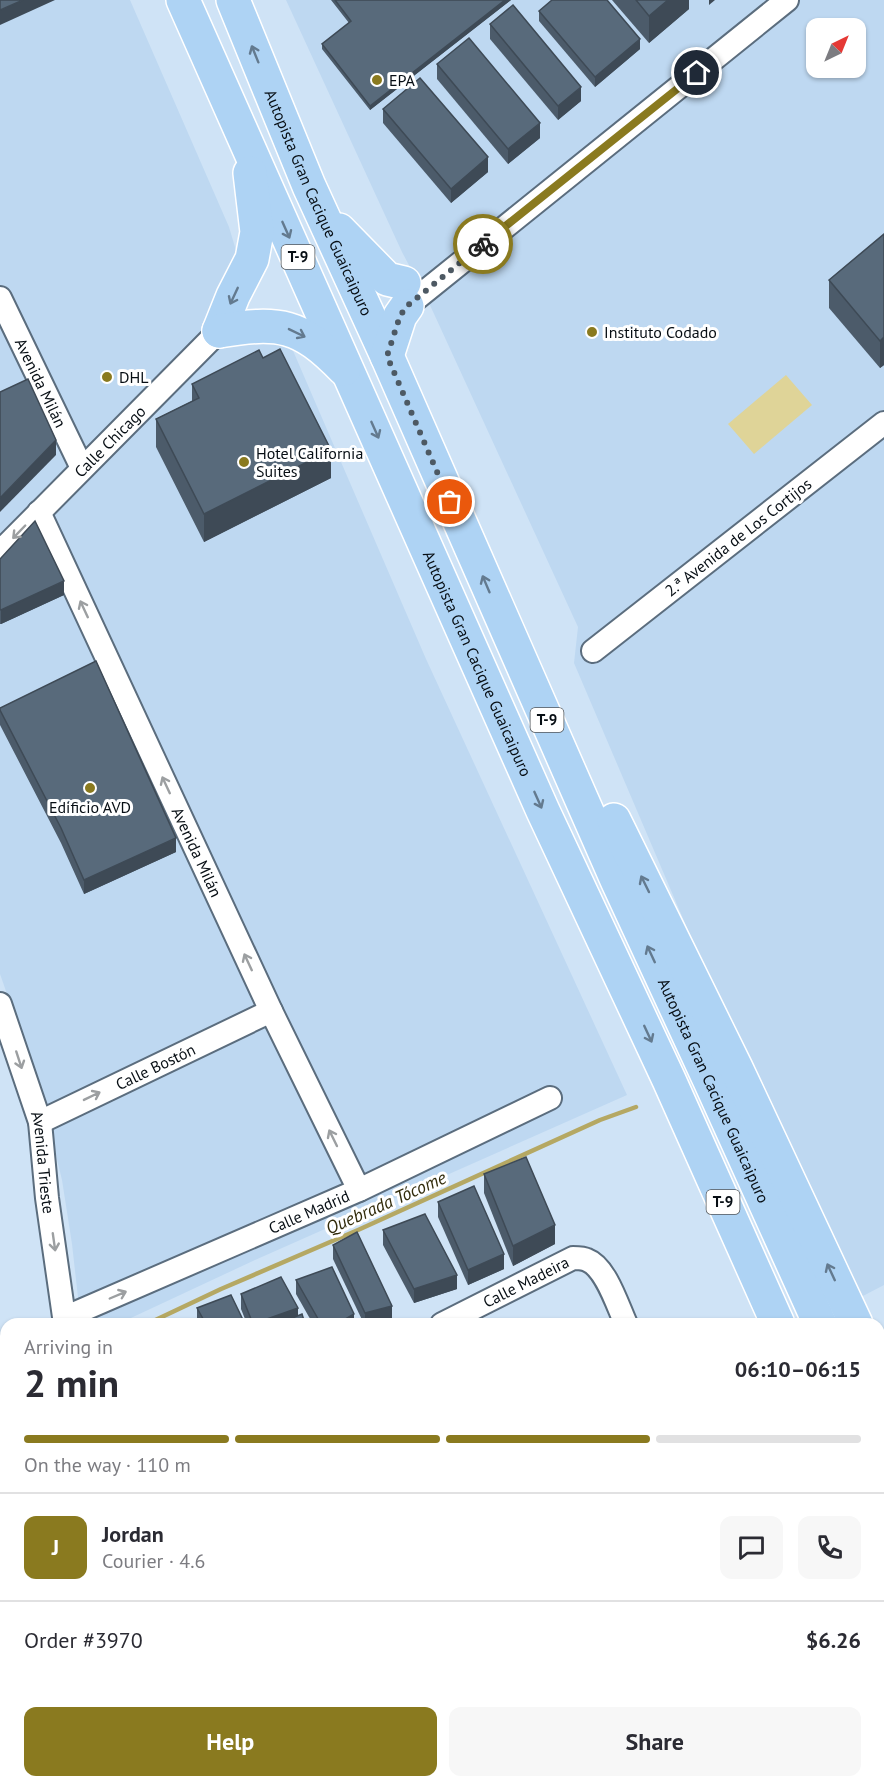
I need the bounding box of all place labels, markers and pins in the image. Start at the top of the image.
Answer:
pin [671,47,722,98]
place label: EPA [389,70,416,90]
marker: EPA [370,73,384,87]
place label: Instituto Codado [604,322,717,342]
marker: Instituto Codado [585,325,599,339]
place label: DHL [119,367,149,387]
marker: DHL [100,370,114,384]
place label: Hotel California Suites [256,443,363,481]
marker: Hotel California Suites [237,455,251,469]
pin [424,476,475,527]
marker: Edificio AVD [83,781,97,795]
place label: Edificio AVD [49,797,131,817]

